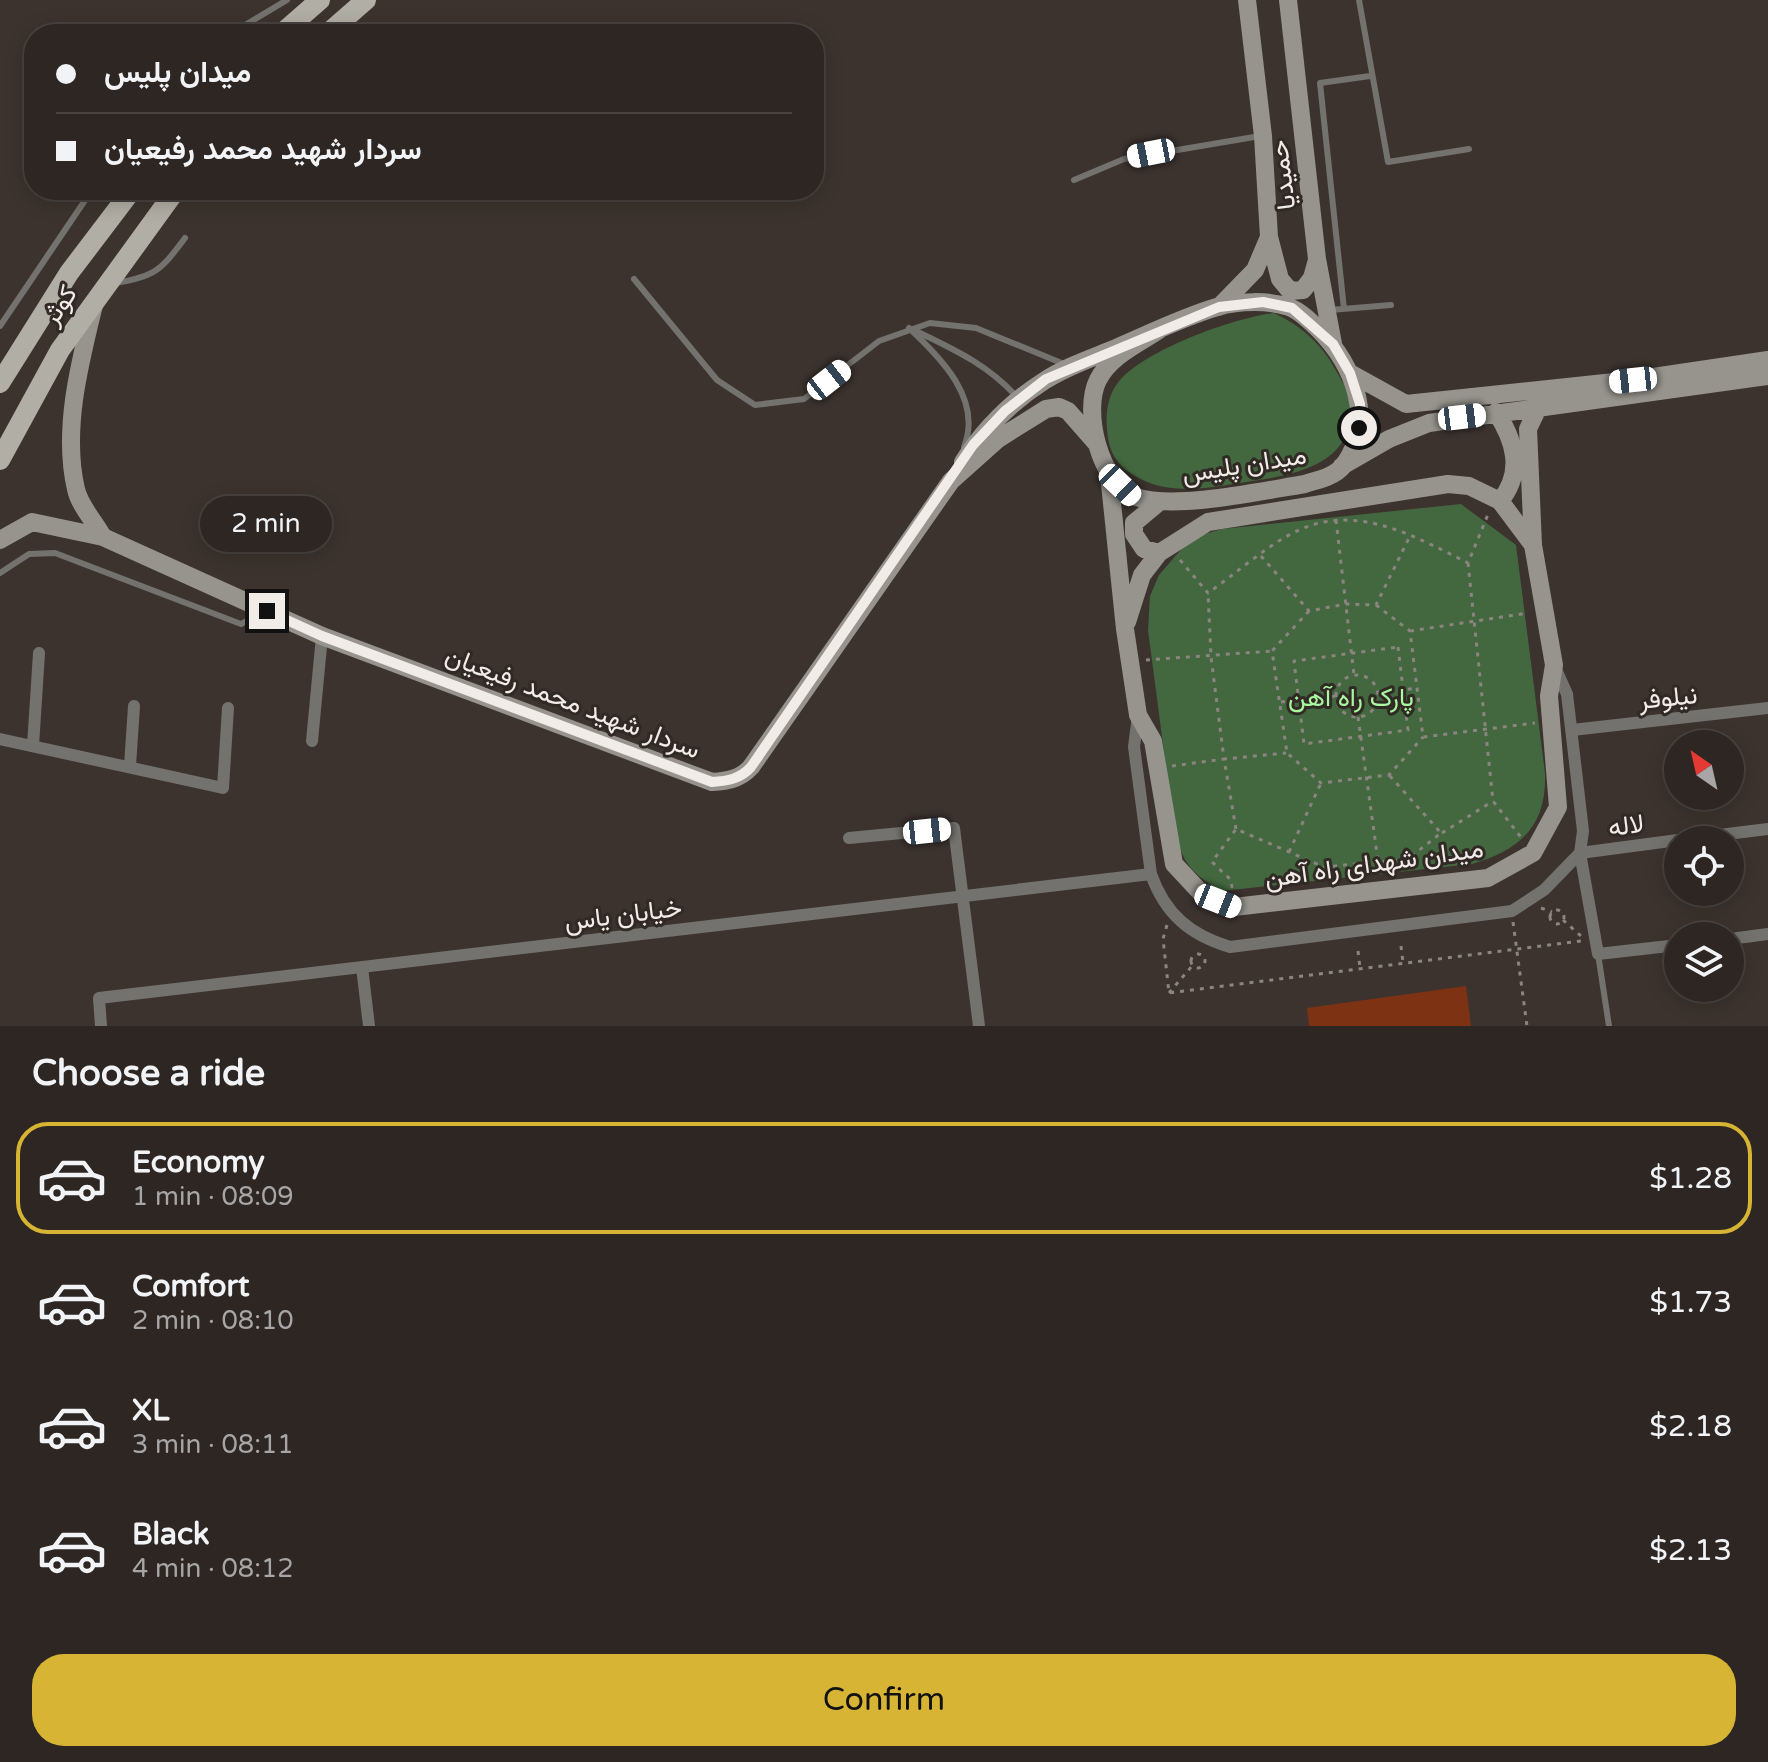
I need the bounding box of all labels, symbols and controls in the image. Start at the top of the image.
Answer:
text: میدان پلیس [104,54,251,91]
text: سردار شهید محمد رفیعیان [104,131,422,168]
car [1125,137,1177,169]
street label: حمیدیا [1263,138,1302,212]
street label: کوثر [35,280,84,332]
car [803,356,855,404]
car [1608,366,1658,394]
car [1437,402,1487,432]
route start [1341,410,1377,446]
street label: میدان پلیس [1180,439,1309,492]
car [1094,460,1146,510]
callout: 2 min [201,495,333,551]
text: 2 min [231,508,301,539]
route end [249,593,285,629]
street label: سردار شهید محمد رفیعیان [441,640,705,765]
street label: نیلوفر [1636,679,1699,716]
park label: پارک راه آهن [1288,682,1414,715]
north arrow [1664,730,1744,810]
map controls [1664,730,1744,1002]
street label: لاله [1606,808,1646,843]
car [902,817,952,845]
button: locate [1664,826,1744,906]
street label: میدان شهدای راه آهن [1263,833,1486,894]
car [1191,881,1245,921]
street label: خیابان یاس [563,892,684,937]
button: layers [1664,922,1744,1002]
text: Choose a ride [32,1052,265,1095]
icon: car [36,1142,108,1214]
text: Economy [132,1144,265,1181]
text: $1.28 [1649,1160,1732,1197]
text: 1 min · 08:09 [132,1181,294,1212]
icon: car [36,1266,108,1338]
text: Comfort [132,1268,250,1305]
text: $1.73 [1650,1284,1732,1321]
text: 2 min · 08:10 [132,1305,294,1336]
icon: car [36,1390,108,1462]
text: XL [132,1392,169,1429]
text: $2.18 [1649,1408,1732,1445]
text: 3 min · 08:11 [132,1429,294,1460]
icon: car [36,1514,108,1586]
text: Black [132,1516,209,1553]
text: $2.13 [1649,1532,1732,1569]
text: 4 min · 08:12 [132,1553,294,1584]
button: Confirm [32,1654,1736,1746]

